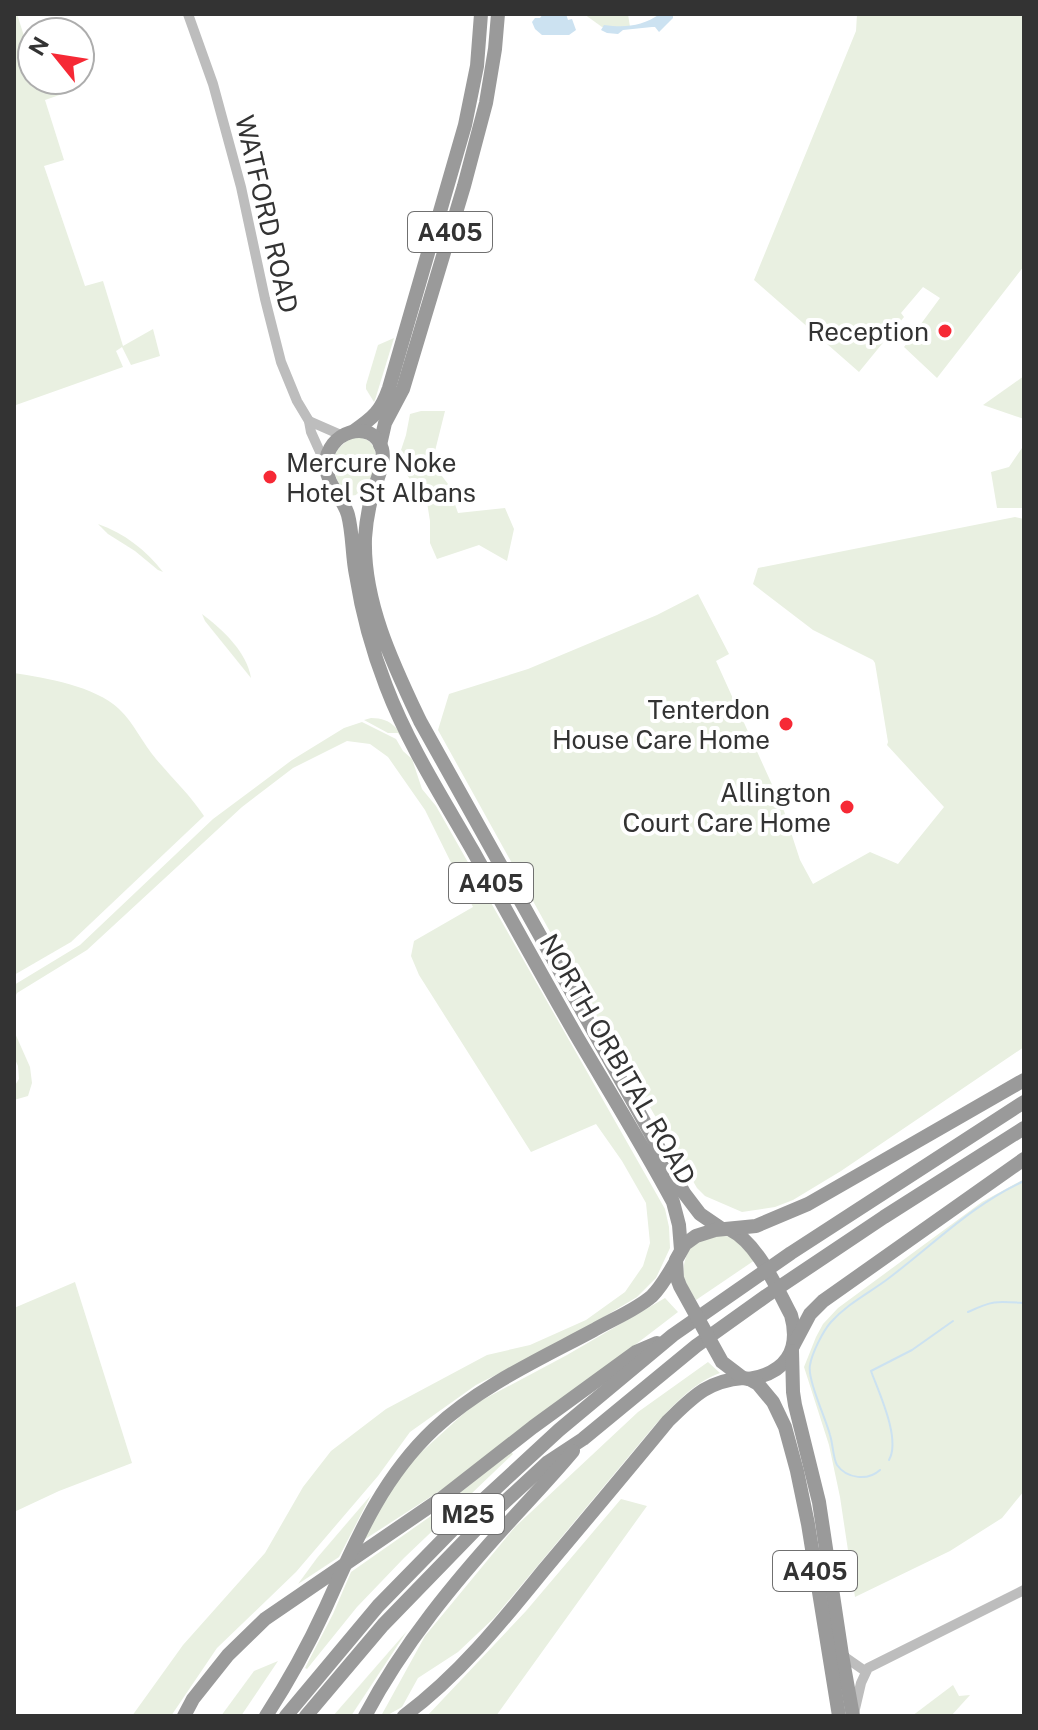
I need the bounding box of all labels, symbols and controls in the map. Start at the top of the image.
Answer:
north arrow [16,16,96,96]
text: N [23,32,54,60]
street label: WATFORD ROAD [229,112,305,316]
road number: A405 [408,212,492,252]
place label: Reception [807,316,929,347]
marker: Reception [936,322,954,340]
place label: Mercure Noke Hotel St Albans [286,447,476,508]
marker: Mercure Noke Hotel St Albans [261,468,279,486]
place label: Tenterdon House Care Home [552,694,770,755]
marker: Tenterdon House Care Home [777,715,795,733]
place label: Allington Court Care Home [622,777,831,838]
marker: Allington Court Care Home [838,798,856,816]
road number: A405 [449,863,533,903]
street label: NORTH ORBITAL ROAD [534,928,702,1190]
road number: M25 [432,1494,504,1534]
road number: A405 [773,1551,857,1591]

